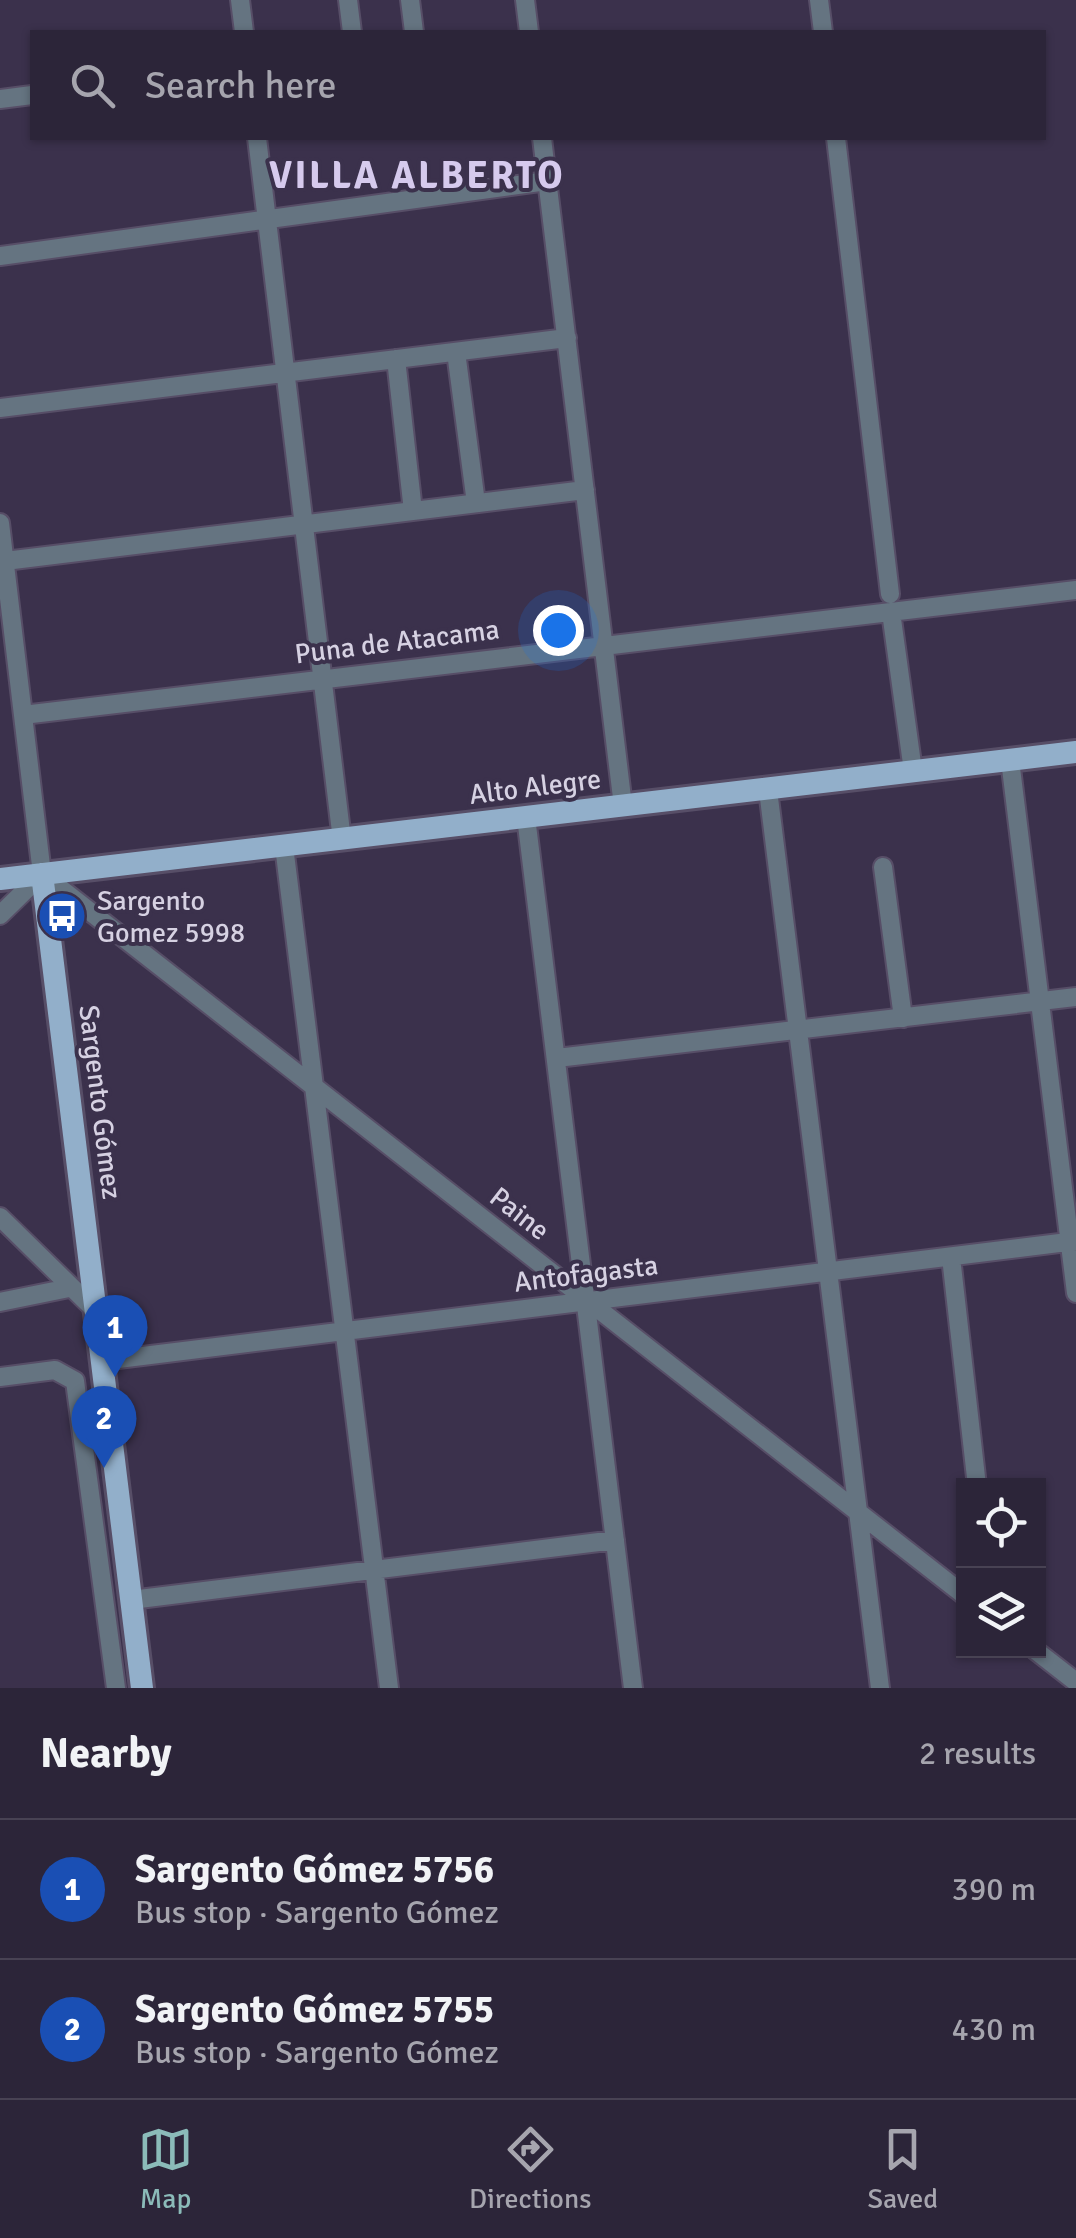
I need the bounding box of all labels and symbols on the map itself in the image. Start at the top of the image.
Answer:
district label: VILLA ALBERTO [269,152,565,199]
your location [533,605,584,656]
street label: Puna de Atacama [293,613,501,671]
street label: Alto Alegre [467,762,603,812]
place label: Sargento Gomez 5998 [97,884,245,950]
bus stop icon: Sargento Gomez 5998 [36,890,88,942]
street label: Sargento Gómez [71,1003,129,1201]
street label: Paine [483,1180,556,1248]
street label: Antofagasta [512,1248,660,1300]
pin: 1 [82,1294,148,1377]
pin: 2 [72,1386,136,1468]

